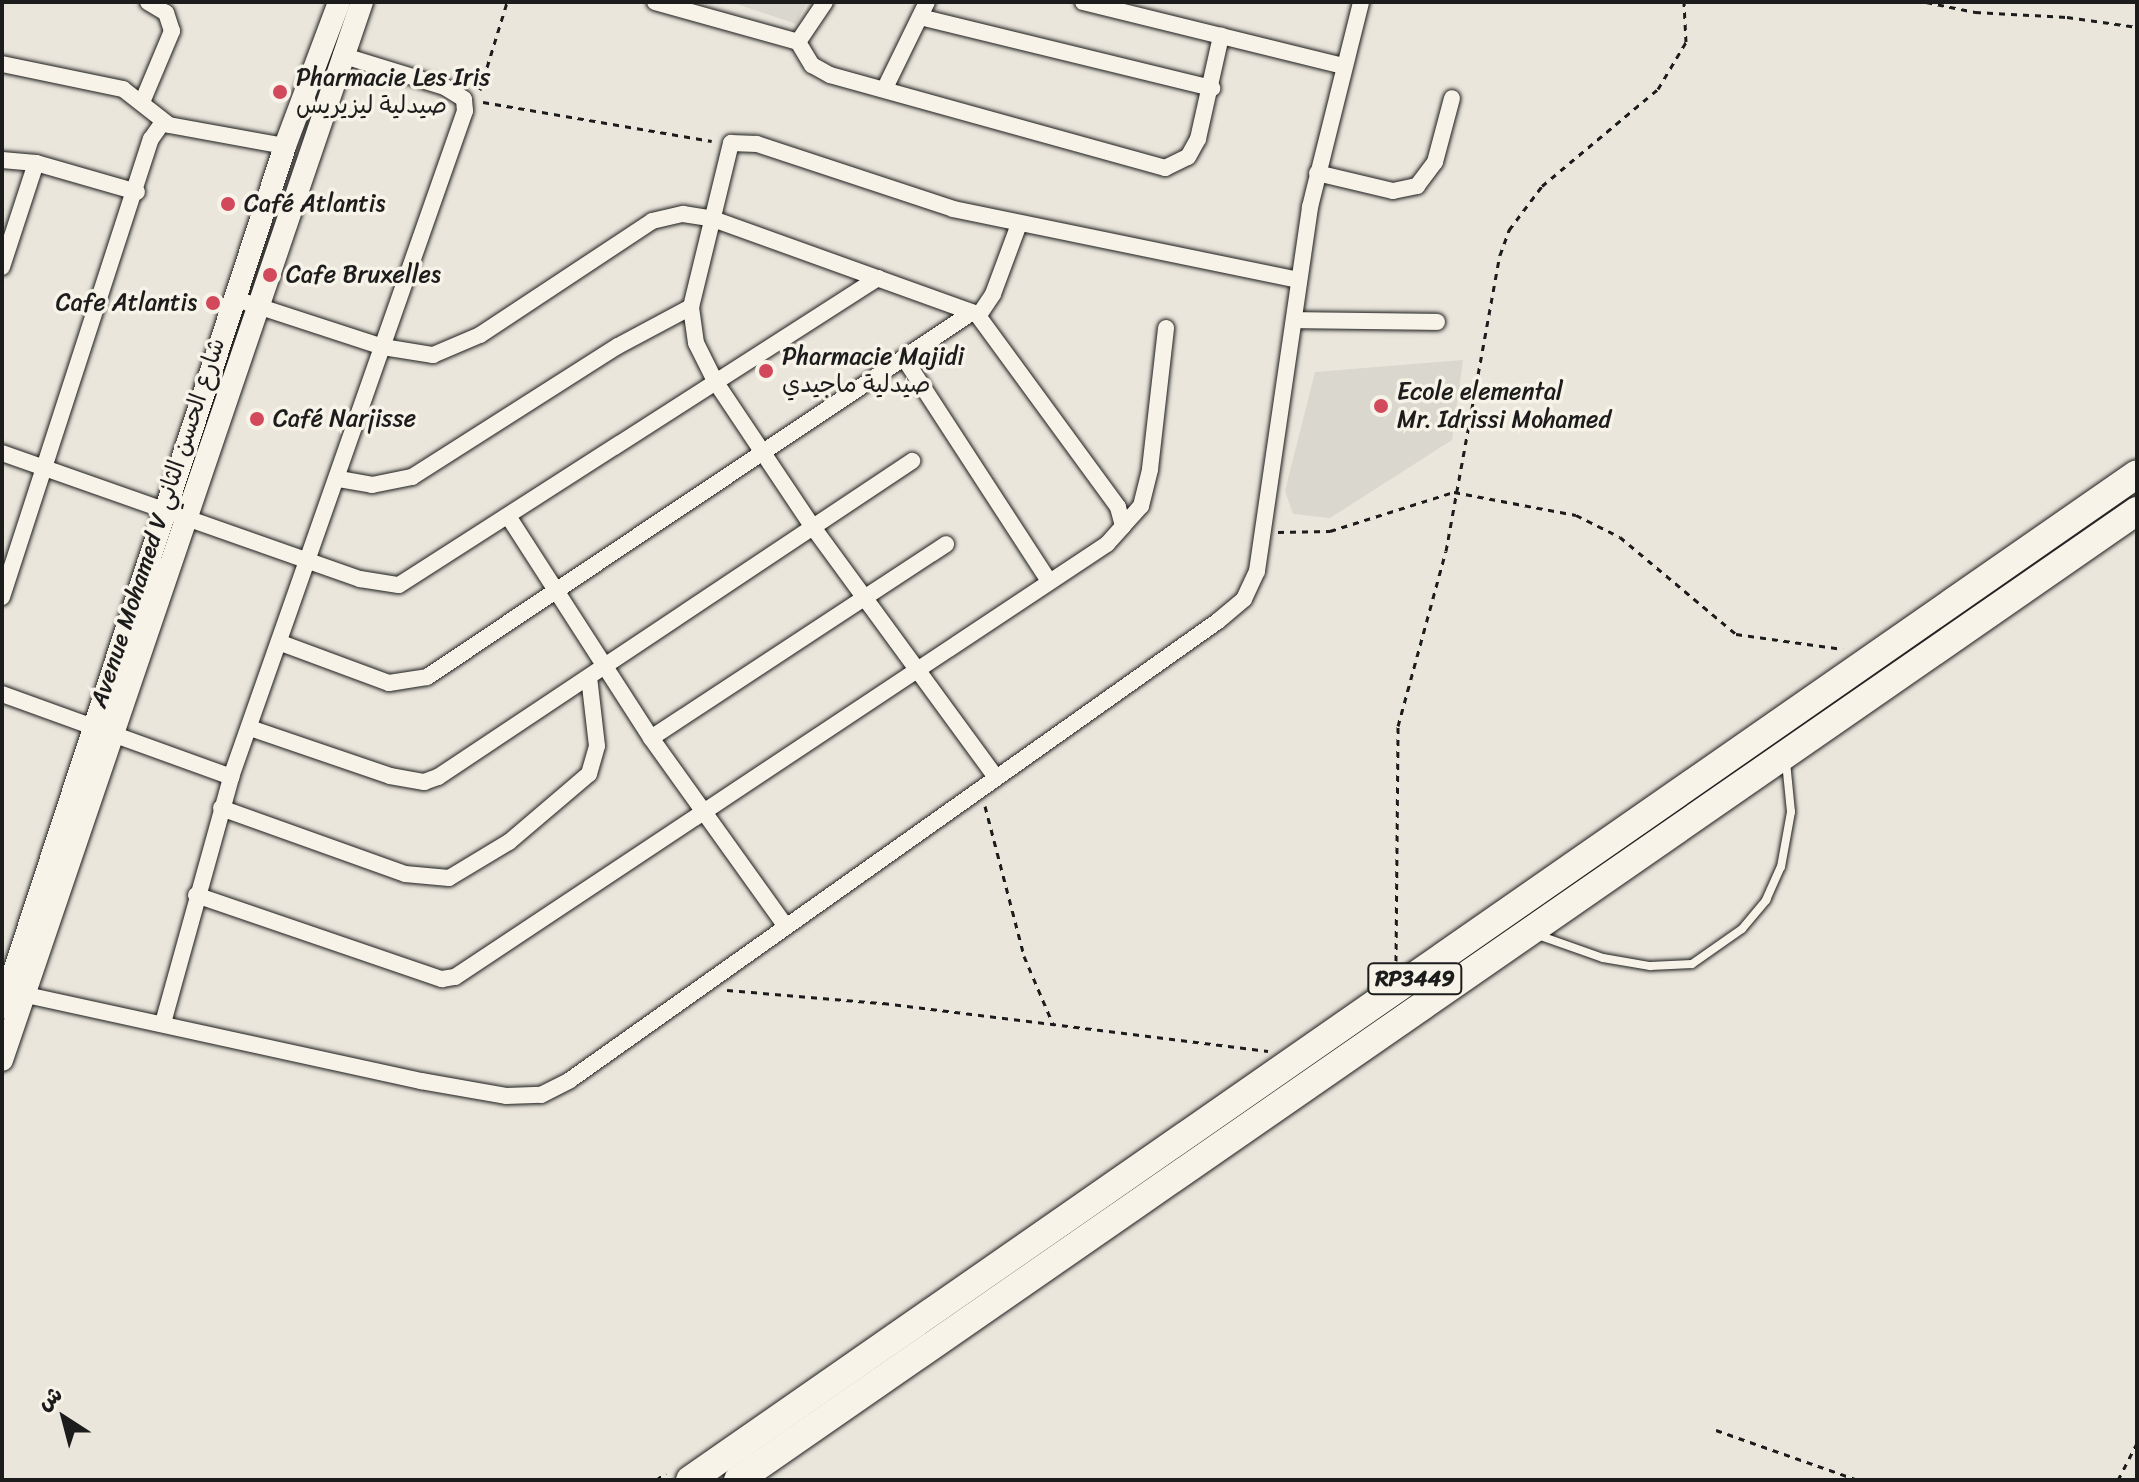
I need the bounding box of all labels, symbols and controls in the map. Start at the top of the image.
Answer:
place label: Pharmacie Les Iris صيدلية ليزيريس [296,64,490,120]
marker: Pharmacie Les Iris صيدلية ليزيريس [271,83,289,101]
place label: Café Atlantis [244,190,387,218]
marker: Café Atlantis [219,195,237,213]
place label: Cafe Bruxelles [286,261,441,289]
marker: Cafe Bruxelles [261,266,279,284]
place label: Cafe Atlantis [54,289,197,317]
marker: Cafe Atlantis [204,294,222,312]
street label: Avenue Mohamed V شارع الحسن الثاني [85,335,231,711]
place label: Pharmacie Majidi صيدلية ماجيدي [782,343,964,399]
marker: Pharmacie Majidi صيدلية ماجيدي [757,362,775,380]
place label: Ecole elemental Mr. Idrissi Mohamed [1397,378,1609,434]
marker: Ecole elemental Mr. Idrissi Mohamed [1372,397,1390,415]
place label: Café Narjisse [273,405,415,433]
marker: Café Narjisse [248,410,266,428]
road number: RP3449 [1367,961,1463,997]
text: ش [28,1375,71,1421]
north arrow [24,1378,104,1458]

